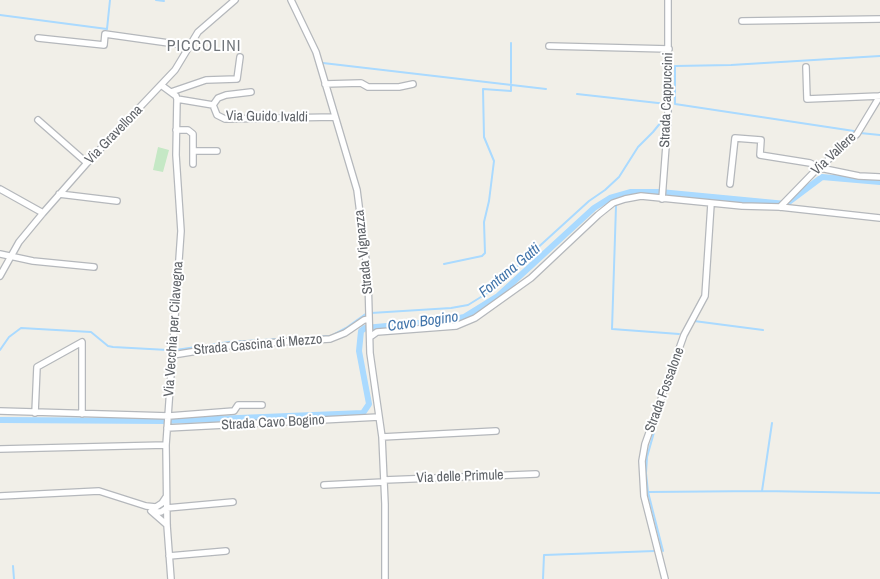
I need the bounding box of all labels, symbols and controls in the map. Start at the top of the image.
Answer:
district label: PICCOLINI [166,37,242,57]
street label: Strada Cappuccini [657,52,677,148]
street label: Via Gravellona [82,102,146,168]
street label: Via Guido Ivaldi [226,108,308,126]
street label: Via Vallere [808,129,860,179]
street label: Strada Vignazza [351,209,377,295]
water label: Fontana Gatti [476,240,544,302]
street label: Via Vecchia per Cilavegna [161,261,187,397]
water label: Cavo Bogino [387,308,459,336]
street label: Strada Cascina di Mezzo [193,331,323,359]
street label: Strada Fossalone [642,345,688,435]
street label: Strada Cavo Bogino [221,412,325,434]
street label: Via delle Primule [416,467,504,487]

